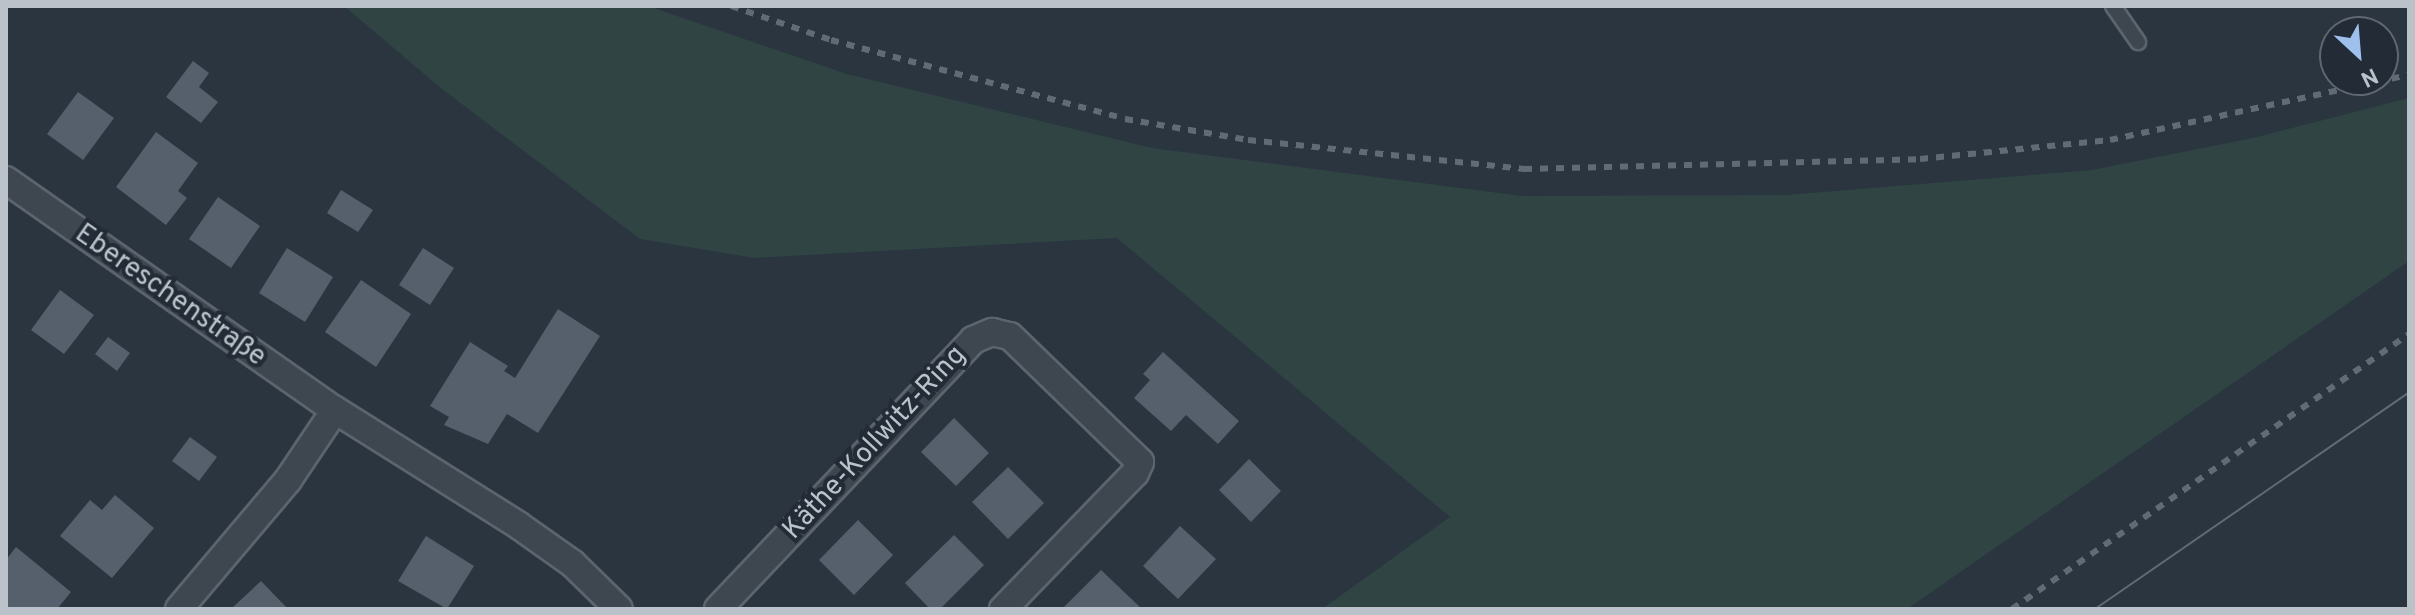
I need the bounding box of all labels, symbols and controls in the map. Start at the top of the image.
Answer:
north arrow [2319,16,2399,96]
text: N [2356,61,2382,92]
street label: Ebereschenstraße [68,218,272,374]
street label: Käthe-Kollwitz-Ring [776,339,974,547]

